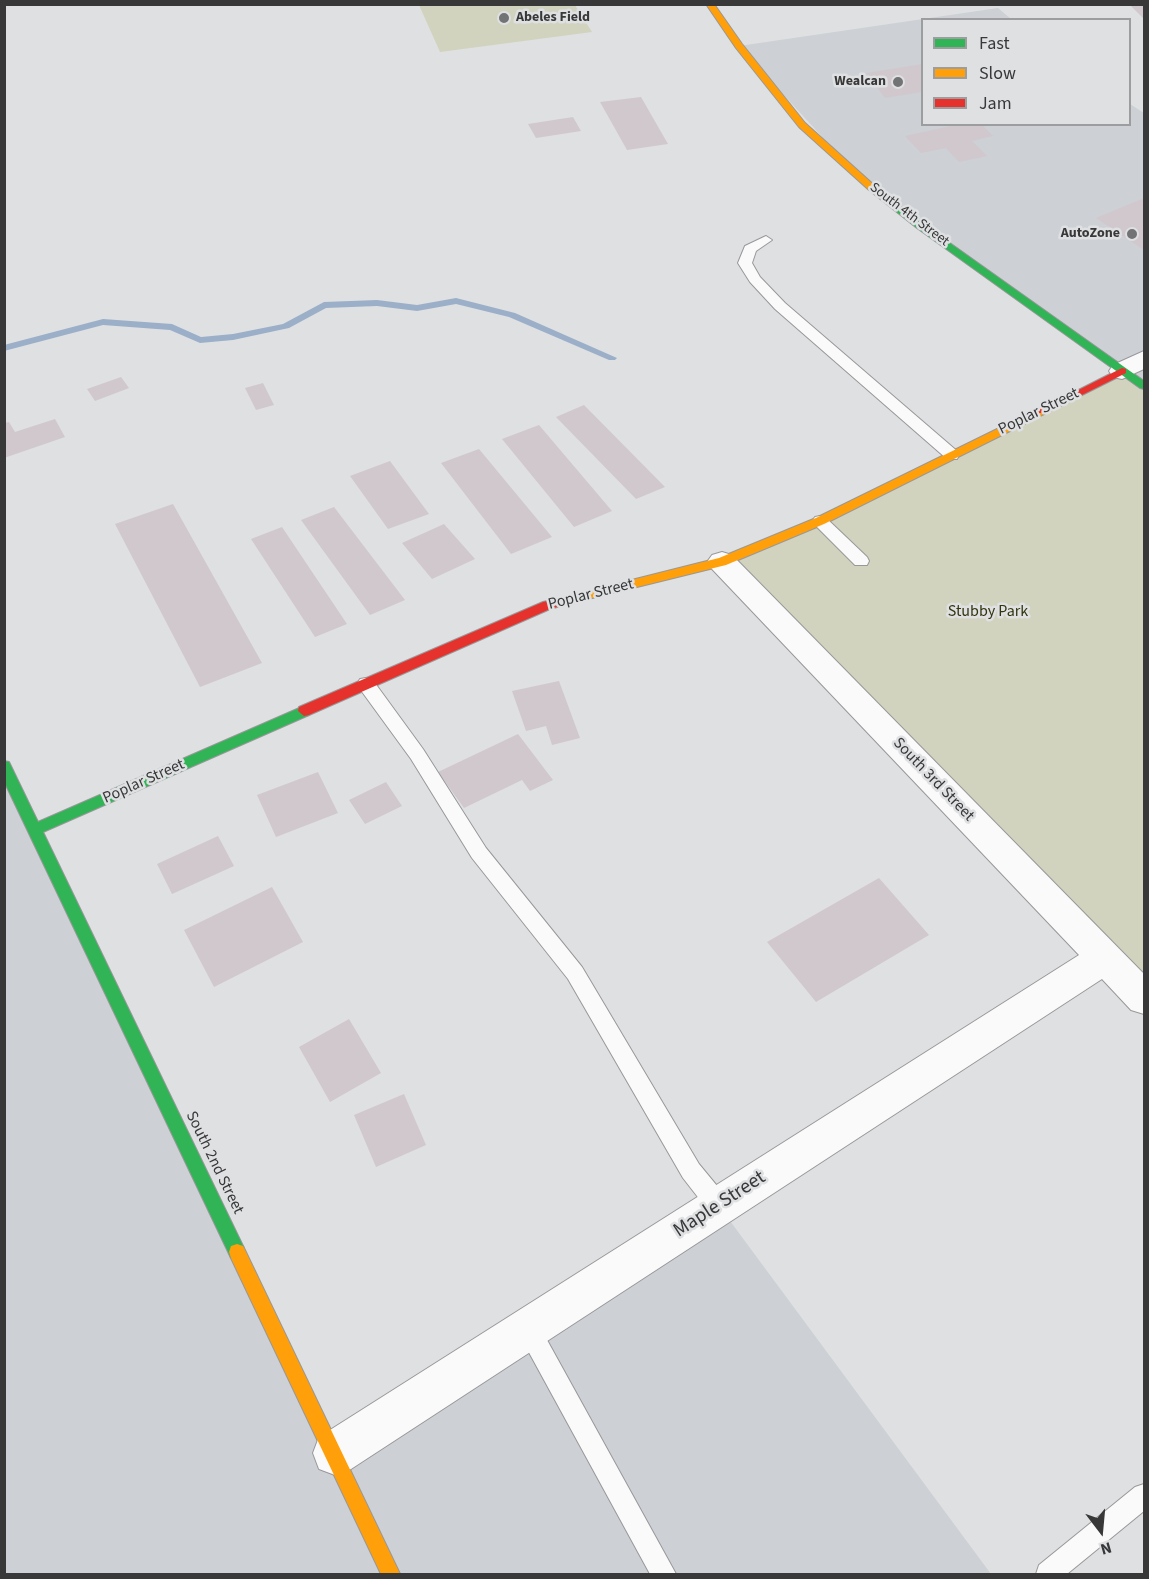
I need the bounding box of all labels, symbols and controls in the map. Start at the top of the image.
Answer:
place label: Abeles Field [516,10,590,26]
marker: Abeles Field [497,11,511,25]
legend [921,18,1131,126]
text: Fast [979,31,1010,56]
text: Slow [979,61,1016,86]
place label: Wealcan [834,74,886,90]
marker: Wealcan [891,75,905,89]
text: Jam [979,91,1012,116]
street label: South 4th Street [866,180,952,250]
place label: AutoZone [1061,226,1120,242]
marker: AutoZone [1125,227,1139,241]
street label: Poplar Street [996,384,1082,440]
street label: Poplar Street [546,575,636,615]
park label: Stubby Park [948,602,1028,622]
street label: South 3rd Street [888,734,978,826]
street label: Poplar Street [100,755,188,809]
street label: South 2nd Street [181,1108,247,1218]
street label: Maple Street [669,1166,771,1244]
north arrow [1071,1501,1131,1561]
text: N [1098,1536,1114,1560]

